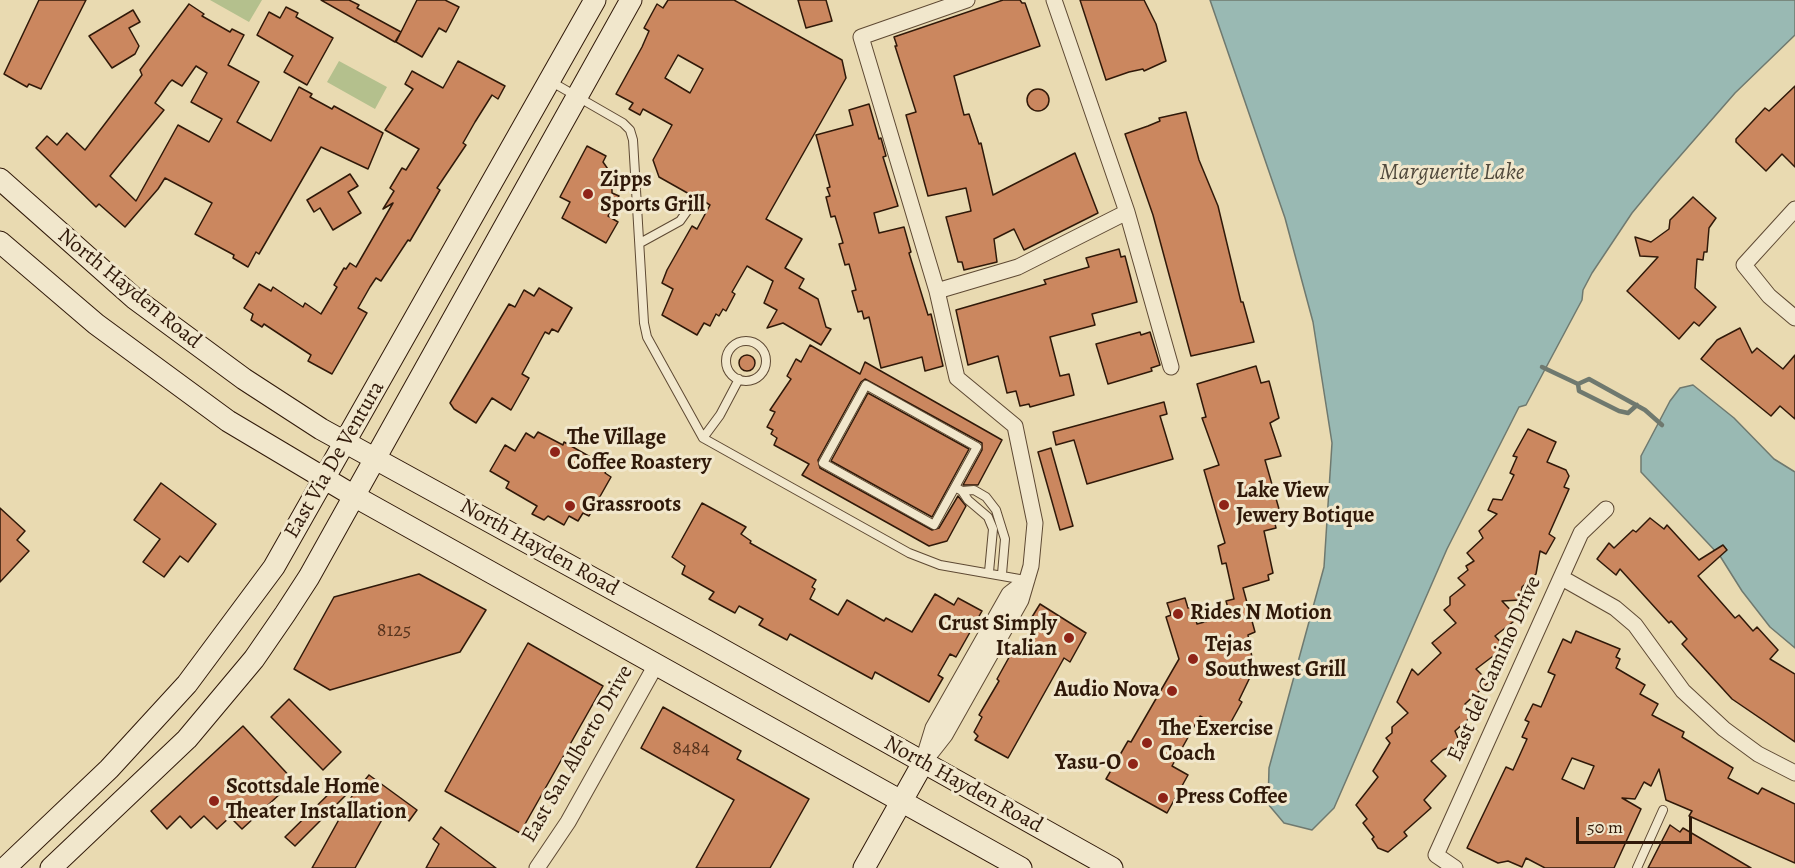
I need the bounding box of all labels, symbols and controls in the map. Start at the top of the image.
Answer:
water label: Marguerite Lake [1380,159,1524,187]
place label: Zipps Sports Grill [600,168,705,220]
marker: Zipps Sports Grill [581,187,595,201]
street label: North Hayden Road [52,223,206,355]
street label: East Via De Ventura [279,376,391,544]
place label: The Village Coffee Roastery [567,426,712,478]
marker: The Village Coffee Roastery [548,445,562,459]
place label: Lake View Jewery Botique [1236,479,1375,530]
street label: North Hayden Road [455,493,623,603]
place label: Grassroots [582,493,681,519]
marker: Lake View Jewery Botique [1217,498,1231,512]
marker: Grassroots [563,499,577,513]
street label: East del Camino Drive [1442,572,1548,766]
place label: Rides N Motion [1190,601,1332,627]
marker: Rides N Motion [1171,607,1185,621]
place label: Crust Simply Italian [938,612,1057,664]
house number: 8125 [377,619,411,643]
marker: Crust Simply Italian [1062,631,1076,645]
place label: Tejas Southwest Grill [1205,633,1346,684]
marker: Tejas Southwest Grill [1186,652,1200,666]
street label: East San Alberto Drive [516,661,640,847]
place label: Audio Nova [1054,678,1160,704]
marker: Audio Nova [1165,684,1179,698]
place label: The Exercise Coach [1159,717,1273,768]
street label: North Hayden Road [879,730,1047,840]
marker: The Exercise Coach [1140,736,1154,750]
house number: 8484 [672,737,710,761]
place label: Yasu-O [1055,751,1121,777]
marker: Yasu-O [1126,757,1140,771]
place label: Scottsdale Home Theater Installation [226,775,407,826]
place label: Press Coffee [1175,785,1288,811]
marker: Press Coffee [1156,791,1170,805]
marker: Scottsdale Home Theater Installation [207,794,221,808]
scale bar [1579,805,1694,843]
text: 50 m [1587,815,1623,839]

